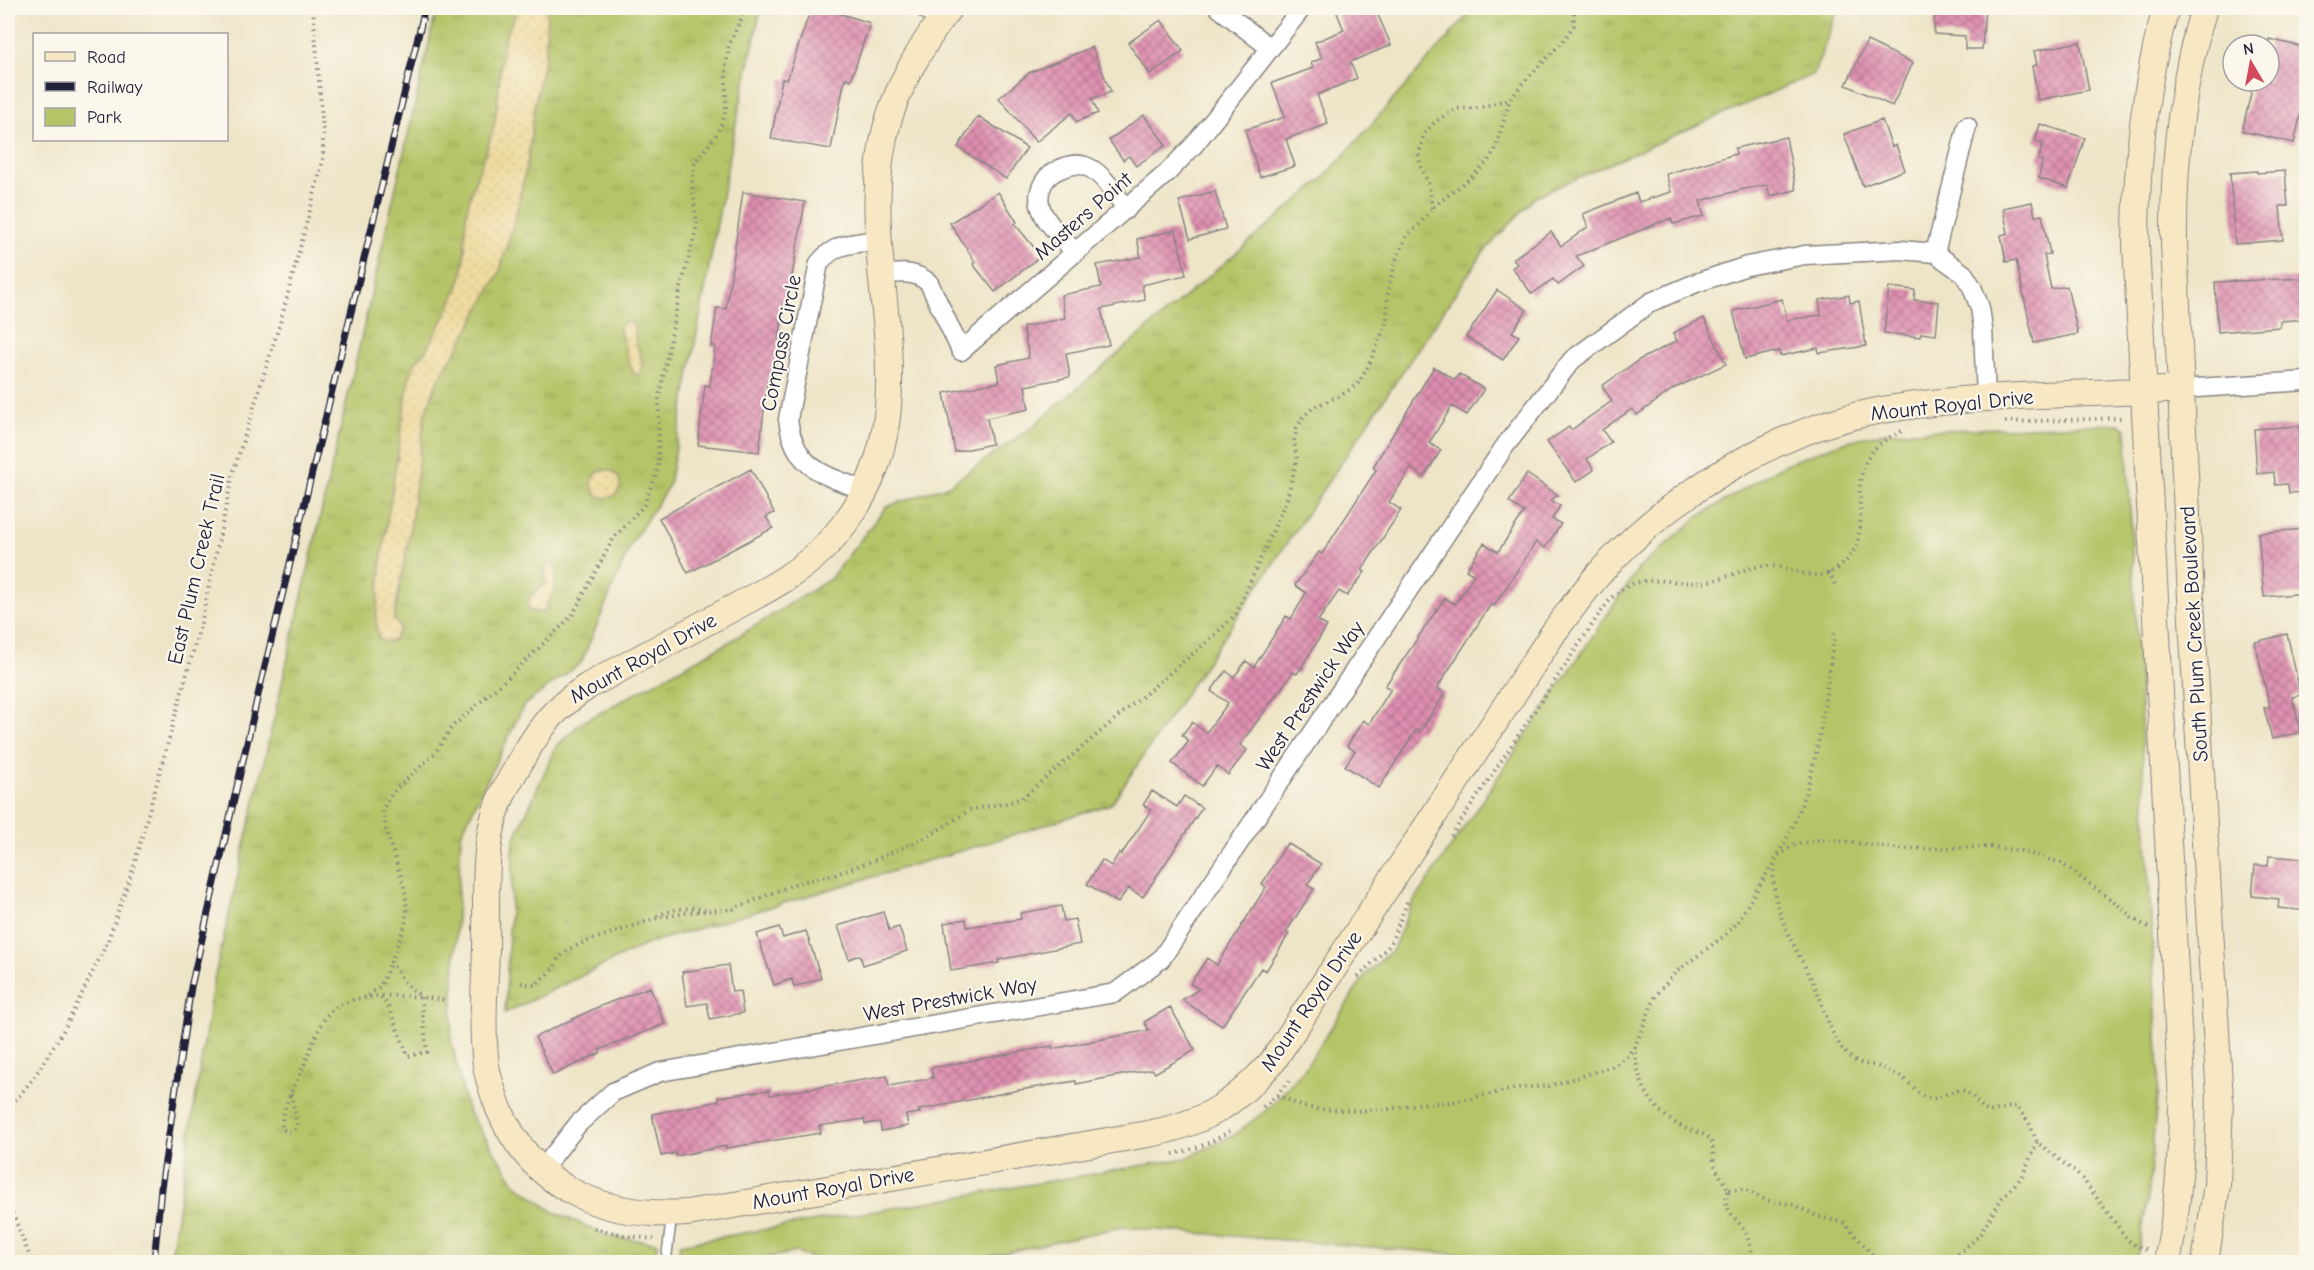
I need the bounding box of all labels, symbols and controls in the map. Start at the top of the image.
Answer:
legend [33,33,228,141]
north arrow [2221,33,2281,93]
text: N [2242,39,2255,59]
text: Road [87,47,126,68]
text: Railway [87,77,144,98]
text: Park [87,107,122,128]
street label: Masters Point [1029,166,1137,265]
street label: Compass Circle [756,273,806,413]
street label: Mount Royal Drive [1869,384,2035,426]
street label: East Plum Creek Trail [162,471,230,667]
street label: South Plum Creek Boulevard [2175,505,2213,763]
street label: Mount Royal Drive [565,608,721,708]
street label: West Prestwick Way [1251,616,1369,776]
street label: Mount Royal Drive [1255,926,1367,1076]
street label: West Prestwick Way [861,972,1039,1026]
street label: Mount Royal Drive [750,1162,916,1214]

